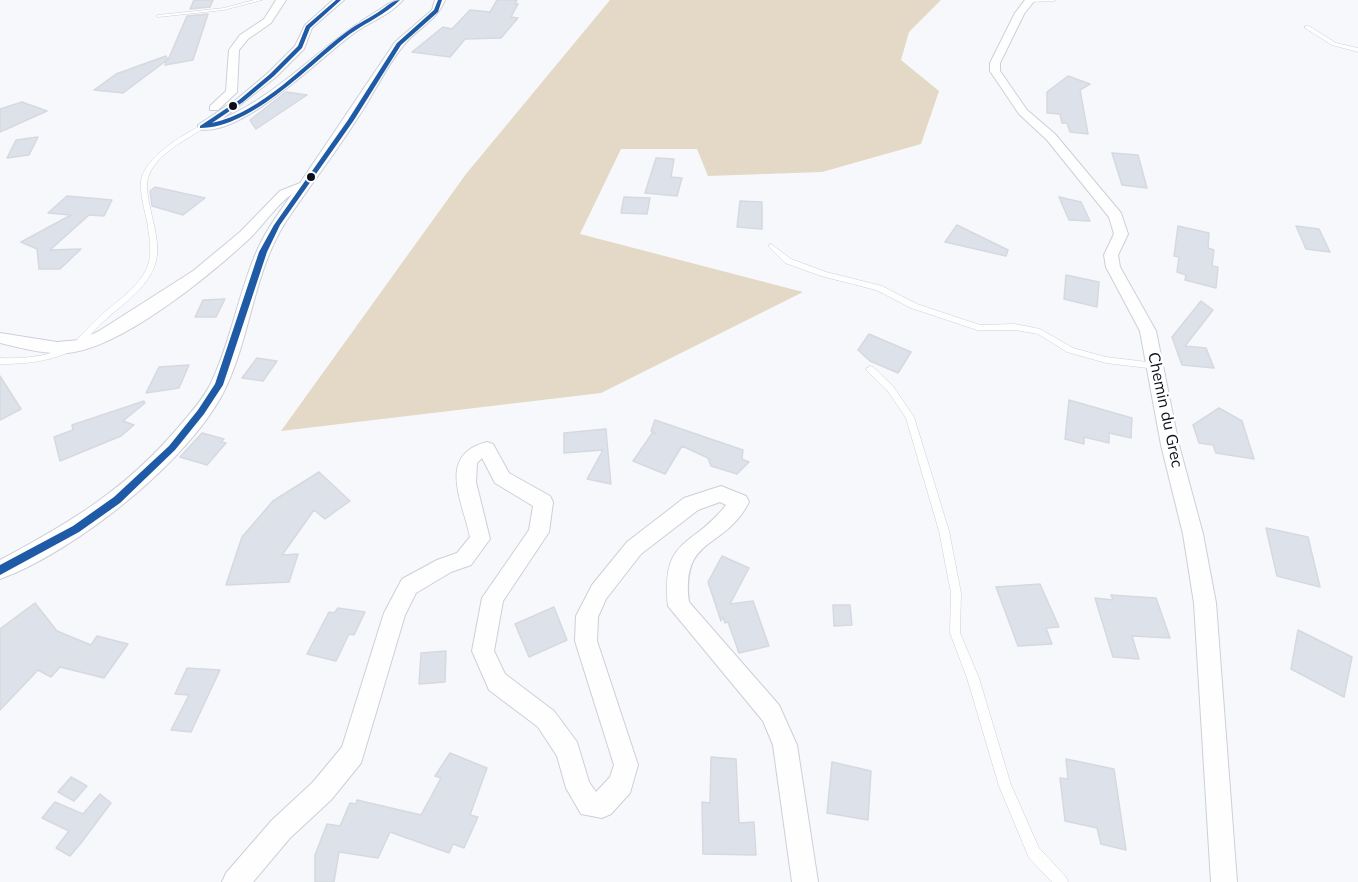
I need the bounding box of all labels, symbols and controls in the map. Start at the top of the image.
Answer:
unlabelled marker [227,100,239,112]
unlabelled marker [305,171,317,183]
street label: Chemin du Grec [1143,351,1187,469]

